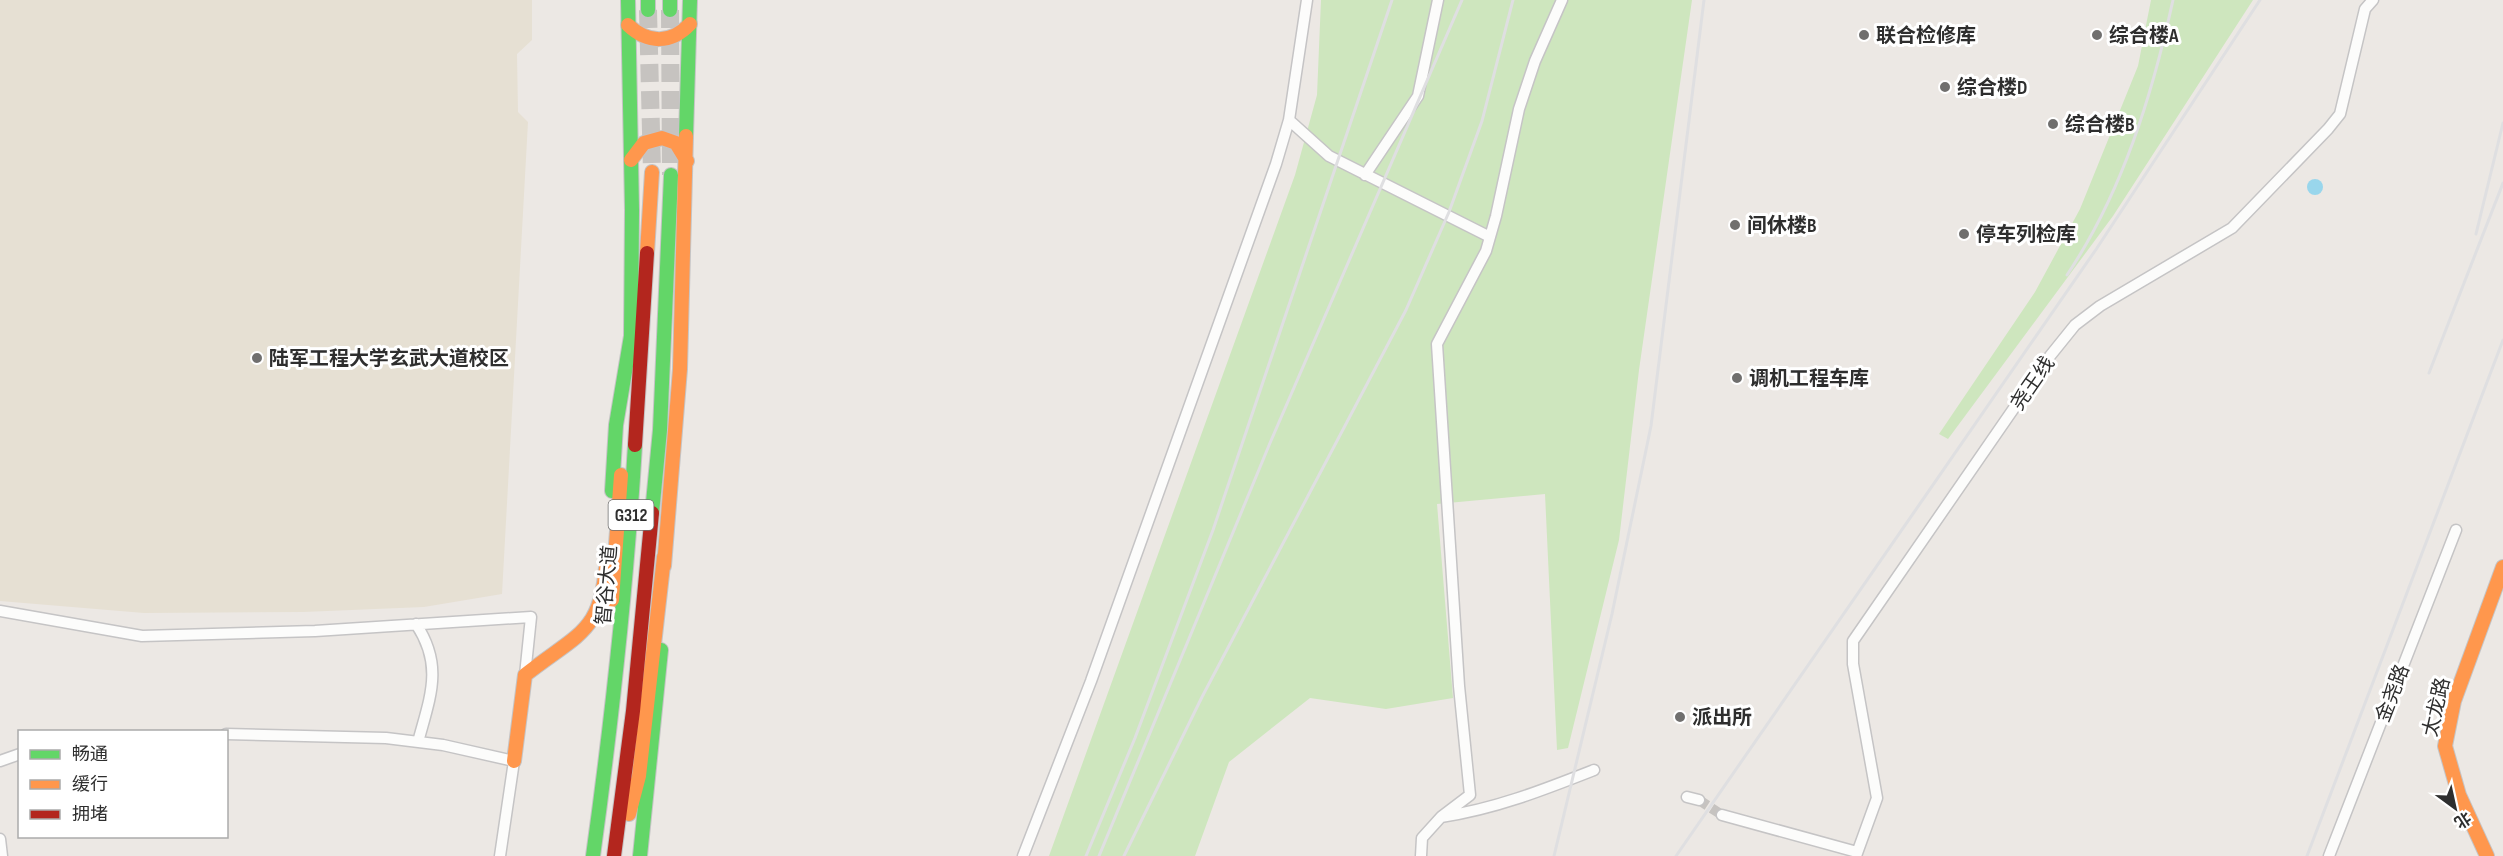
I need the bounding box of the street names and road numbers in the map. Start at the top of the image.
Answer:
street label: 尧王线 [2006,352,2060,415]
road number: G312 [608,500,654,530]
street label: 智谷大道 [592,544,622,626]
street label: 金尧路 [2371,661,2415,726]
street label: 太龙路 [2419,675,2455,739]

